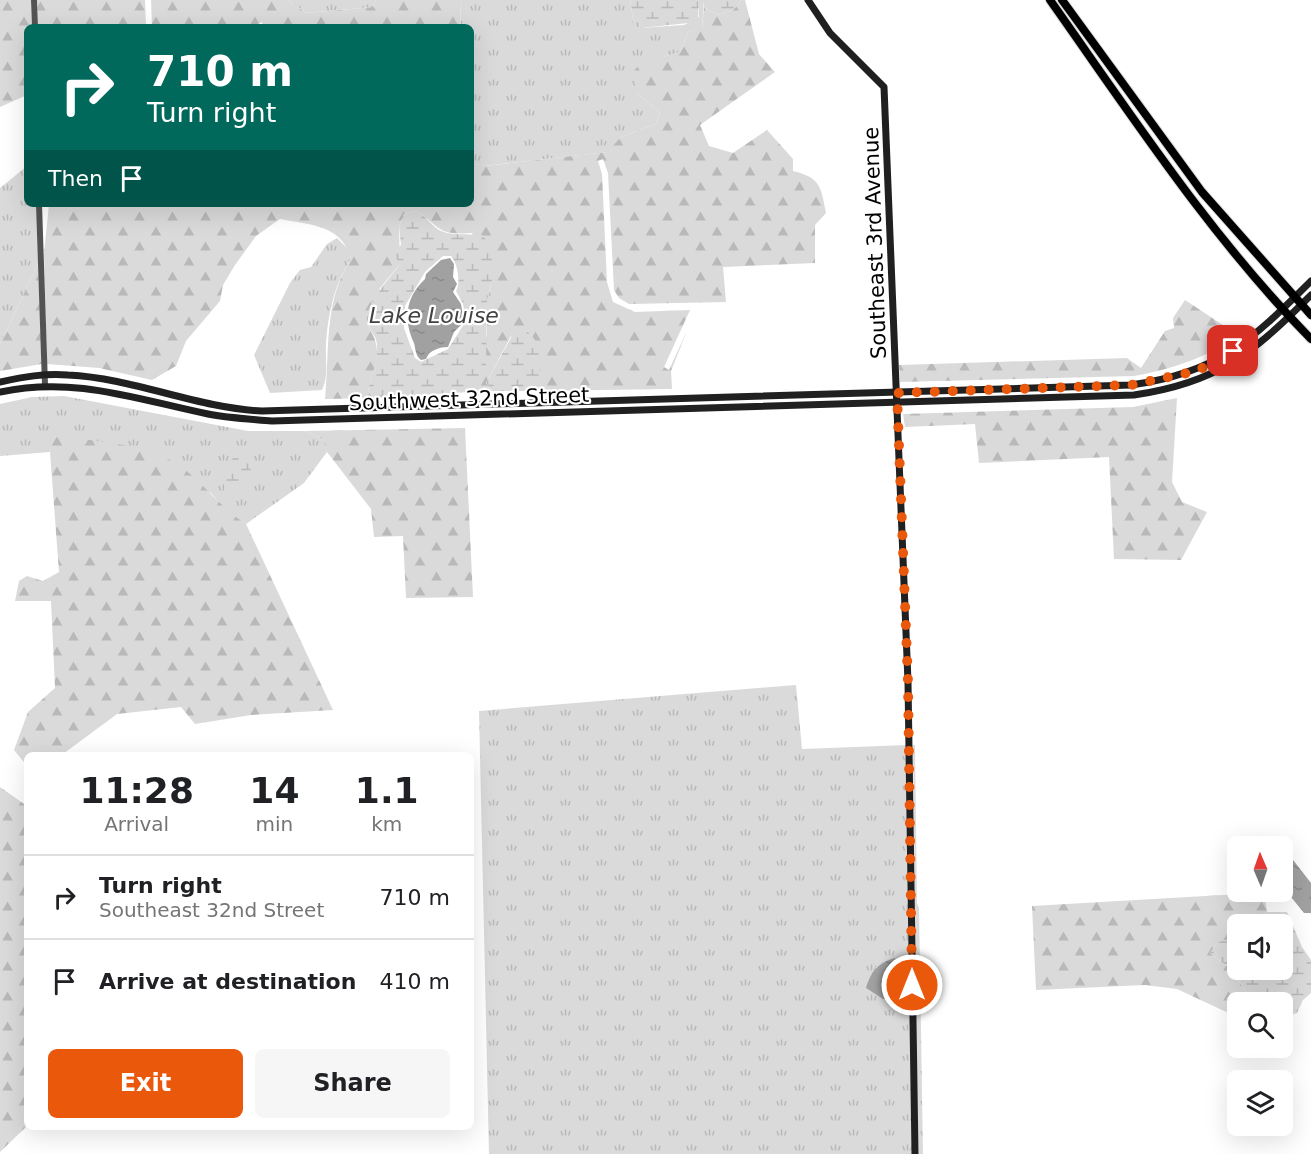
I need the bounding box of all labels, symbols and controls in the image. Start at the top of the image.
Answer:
text: 710 m [147,47,293,96]
icon: right [48,48,126,126]
text: Turn right [147,97,276,128]
street label: Southeast 3rd Avenue [859,126,891,360]
icon: arrive [115,162,148,195]
text: Then [48,166,103,191]
water label: Lake Louise [369,303,499,328]
pin [1207,325,1258,376]
icon: arrive [1216,334,1249,367]
street label: Southwest 32nd Street [348,383,590,415]
text: 11:28 [79,770,194,811]
text: 14 [249,770,299,811]
text: 1.1 [355,770,419,811]
text: Arrival [104,812,169,836]
text: min [256,812,293,836]
text: km [371,812,402,836]
north arrow [1227,836,1293,902]
map controls [1227,836,1293,1136]
text: Turn right [99,873,222,898]
icon: right [48,881,81,914]
text: 710 m [380,885,450,910]
text: Southeast 32nd Street [99,898,324,922]
button: sound [1227,914,1293,980]
position arrow [880,953,944,1017]
icon: arrive [48,965,81,998]
text: Arrive at destination [99,969,356,994]
text: 410 m [380,969,450,994]
button: search [1227,992,1293,1058]
button: Exit [48,1049,243,1118]
button: Share [255,1049,450,1118]
button: layers [1227,1070,1293,1136]

